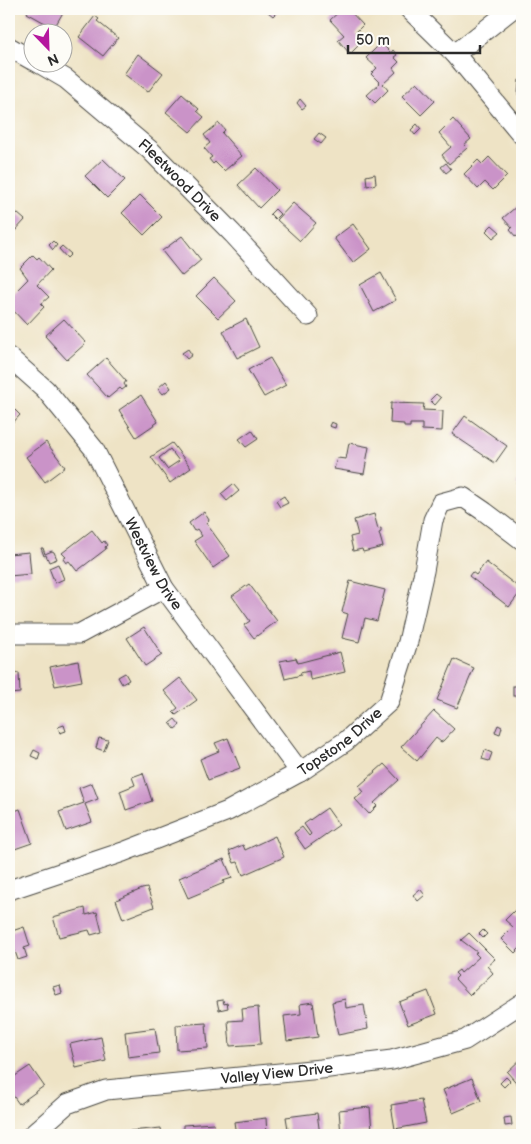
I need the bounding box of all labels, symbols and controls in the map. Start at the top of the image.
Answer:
north arrow [22,22,72,72]
scale bar [348,22,481,54]
text: 50 m [356,31,390,50]
text: N [45,50,61,69]
street label: Fleetwood Drive [134,135,225,226]
street label: Westview Drive [120,515,186,614]
street label: Topstone Drive [295,704,387,781]
street label: Valley View Drive [220,1059,334,1089]

